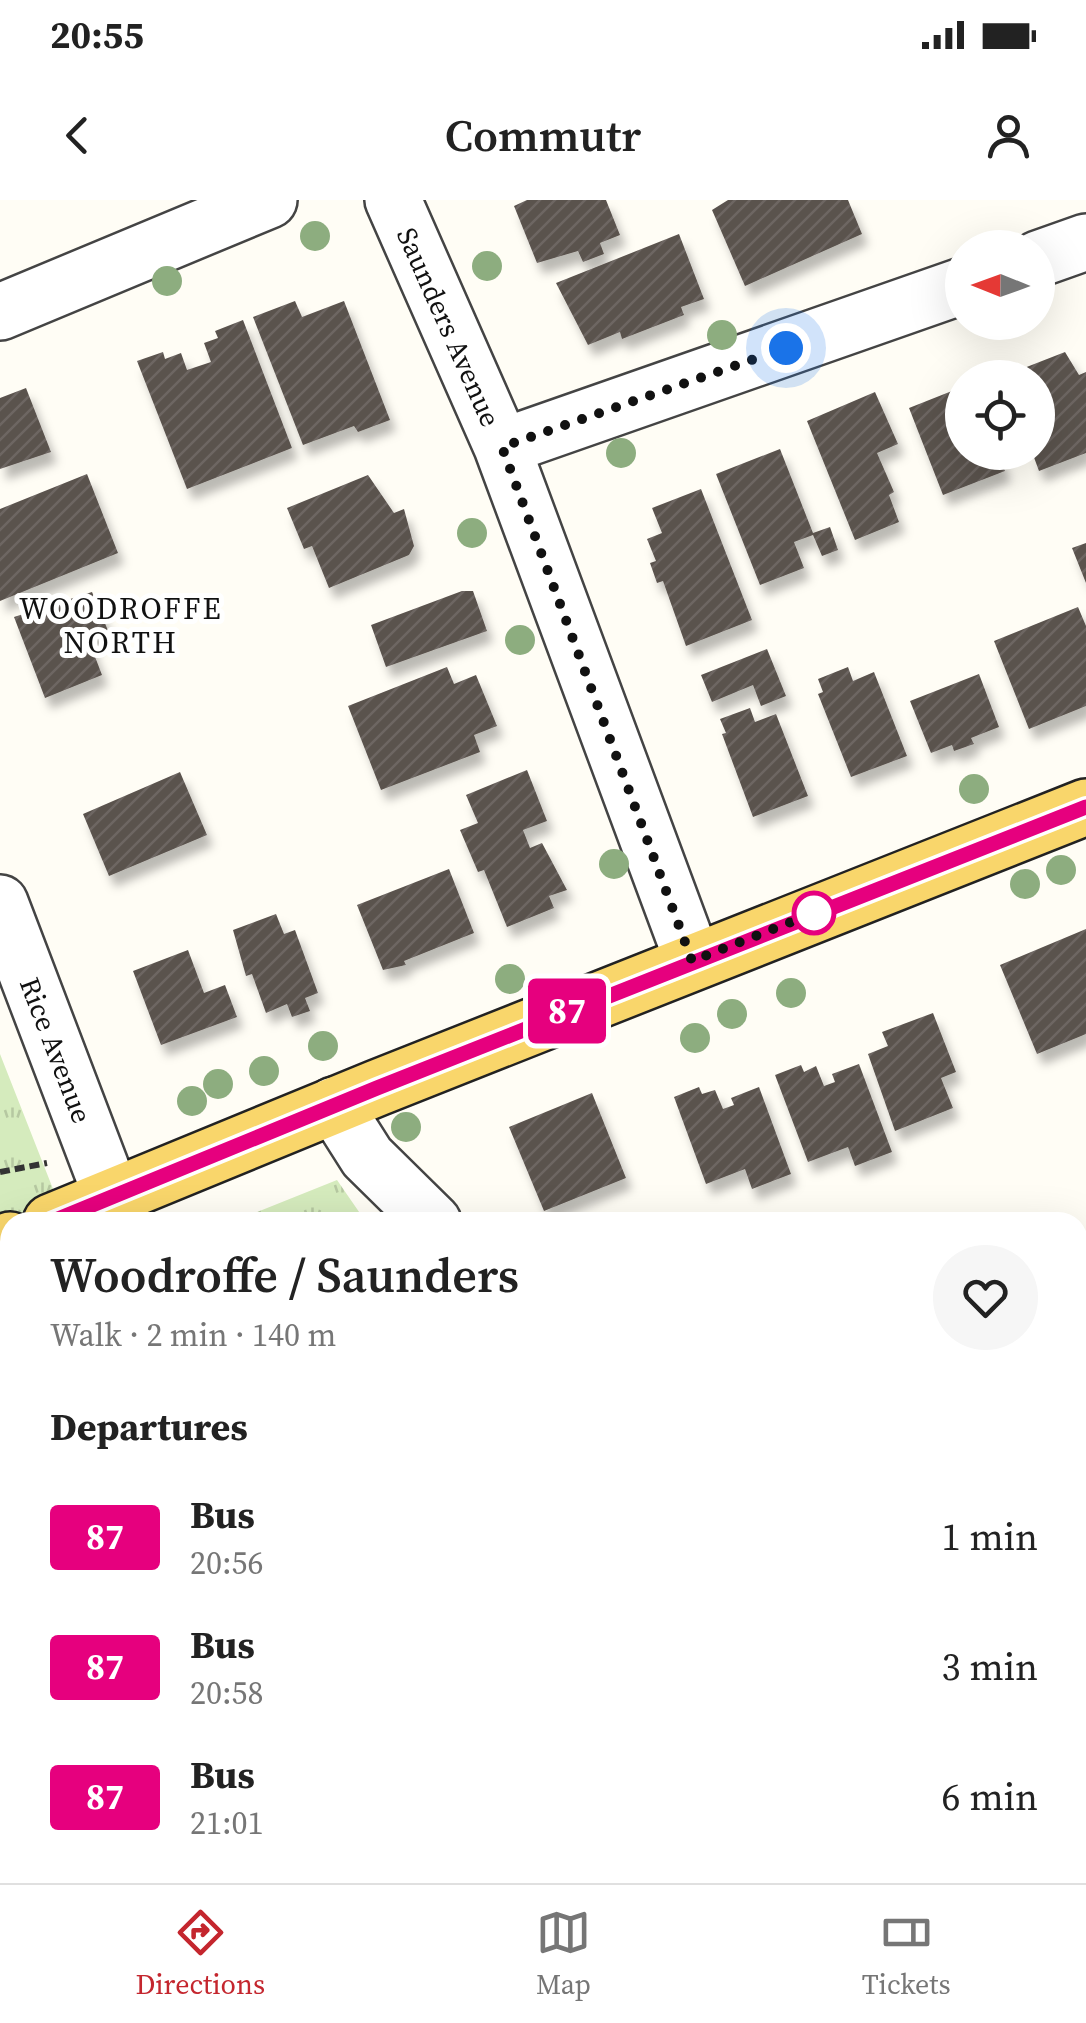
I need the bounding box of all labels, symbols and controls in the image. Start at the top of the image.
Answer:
text: 20:55 [50,9,144,61]
text: Commutr [445,104,641,166]
icon: back [50,108,105,163]
icon: person [981,108,1036,163]
street label: Saunders Avenue [388,221,510,433]
north arrow [945,230,1055,340]
map controls [945,230,1055,470]
your location [761,323,811,373]
button: locate [945,360,1055,470]
district label: WOODROFFE NORTH [19,588,223,663]
unlabelled marker [793,892,835,934]
street label: Rice Avenue [11,972,101,1128]
line badge: 87 [522,978,612,1044]
text: 87 [548,987,586,1035]
text: Woodroffe / Saunders [50,1242,519,1308]
button: heart [933,1245,1038,1350]
text: Walk · 2 min · 140 m [50,1313,336,1357]
text: Departures [50,1401,248,1453]
text: Bus [190,1489,255,1541]
text: 1 min [942,1511,1038,1563]
text: 87 [86,1513,124,1561]
text: 20:56 [190,1541,264,1585]
text: Bus [190,1619,255,1671]
text: 3 min [942,1641,1038,1693]
text: 87 [86,1643,124,1691]
text: 20:58 [190,1671,264,1715]
text: Bus [190,1749,255,1801]
text: 6 min [942,1771,1038,1823]
text: 87 [86,1773,124,1821]
text: 21:01 [190,1801,264,1845]
tab: Directions [135,1905,265,2003]
tab: Map [536,1905,591,2003]
tab: Tickets [862,1905,951,2003]

